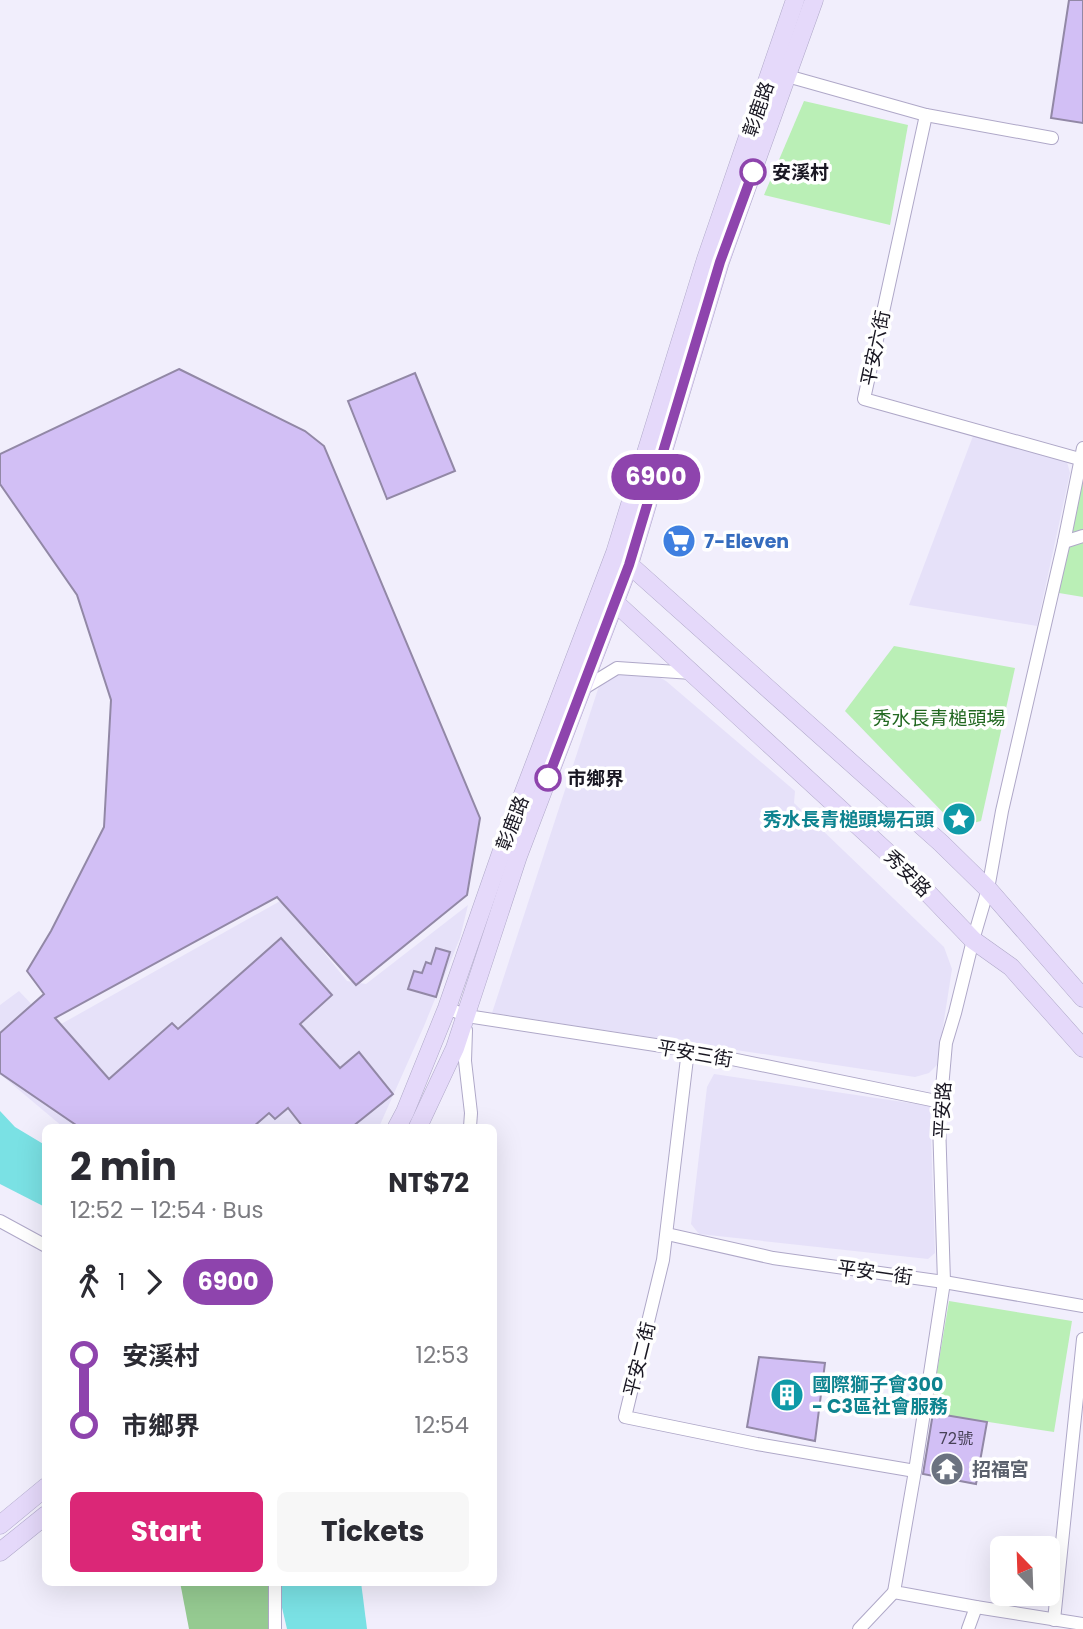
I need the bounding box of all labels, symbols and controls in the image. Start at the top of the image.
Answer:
street label: 彰鹿路 [736,78,781,141]
marker: 安溪村 [740,159,766,185]
place label: 安溪村 [772,159,829,186]
street label: 平安六街 [854,308,897,388]
line badge: 6900 [607,454,705,500]
text: 6900 [625,460,687,493]
supermarket icon: 7-Eleven [660,522,698,560]
place label: 7-Eleven [704,528,789,555]
park label: 秀水長青槌頭場 [872,705,1006,732]
marker: 市鄉界 [535,765,561,791]
place label: 市鄉界 [567,765,624,792]
street label: 彰鹿路 [490,792,535,855]
place icon: 秀水長青槌頭場石頭 [940,800,978,838]
place label: 秀水長青槌頭場石頭 [763,806,934,833]
street label: 秀安路 [878,844,937,903]
street label: 平安三街 [655,1034,735,1073]
street label: 平安路 [928,1081,957,1139]
text: 2 min [70,1140,177,1193]
text: NT$72 [388,1165,469,1201]
text: 12:52 – 12:54 · Bus [70,1194,263,1226]
street label: 平安一街 [835,1254,914,1291]
icon: walk [70,1263,108,1301]
icon: forward [135,1263,173,1301]
text: 6900 [197,1265,259,1298]
text: 1 [118,1266,125,1298]
street label: 平安二街 [617,1319,662,1399]
text: 安溪村 [122,1338,200,1374]
text: 12:53 [416,1339,469,1371]
place label: 國際獅子會300 - C3區社會服務 [812,1371,948,1420]
building icon: 國際獅子會300 - C3區社會服務 [768,1376,806,1414]
text: 市鄉界 [122,1408,200,1444]
text: 12:54 [415,1409,469,1441]
house number: 72號 [939,1427,973,1450]
temple icon: 招福宮 [928,1450,966,1488]
place label: 招福宮 [972,1456,1029,1483]
button: Start [70,1492,263,1572]
button: Tickets [277,1492,469,1572]
north arrow [990,1536,1060,1606]
map controls [990,1536,1060,1606]

